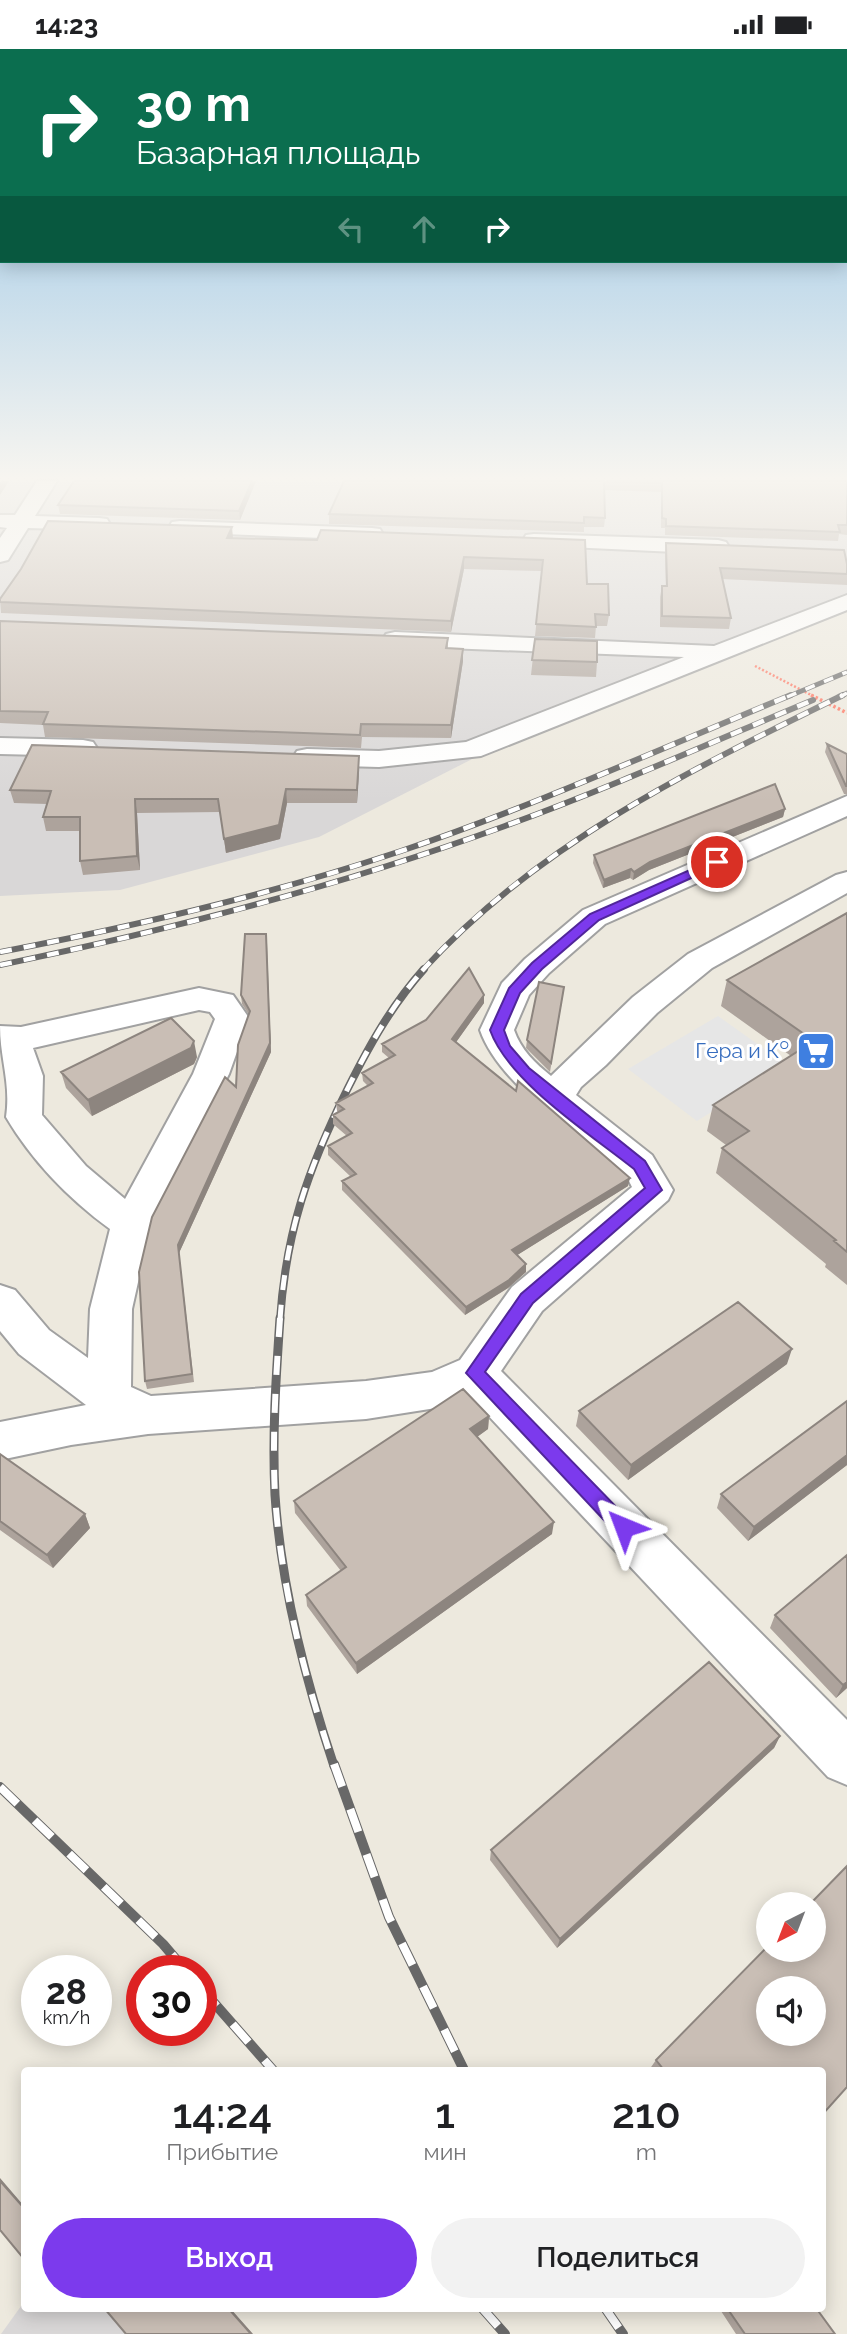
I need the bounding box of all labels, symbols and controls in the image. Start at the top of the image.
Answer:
text: 14:23 [35,10,98,40]
text: 30 m [136,75,251,132]
icon: right [21,77,112,168]
text: Базарная площадь [136,134,420,171]
icon: left [332,210,370,248]
icon: ahead [405,210,443,248]
icon: right [478,210,516,248]
pin [687,832,747,892]
icon: arrive [698,843,736,881]
supermarket icon: Гера и К⁰ [795,1030,837,1072]
place label: Гера и К⁰ [695,1038,789,1063]
position arrow [587,1490,661,1564]
north arrow [756,1892,826,1962]
map controls [756,1892,826,2046]
speed limit sign: 30 [126,1955,217,2046]
text: 28 [46,1971,87,2012]
button: sound [756,1976,826,2046]
text: km/h [43,2007,90,2028]
text: 14:24 [172,2089,272,2138]
text: 1 [435,2089,455,2138]
text: 210 [612,2089,681,2138]
text: Прибытие [166,2138,278,2165]
text: мин [424,2138,467,2165]
text: m [636,2138,657,2165]
button: Выход [42,2218,417,2298]
button: Поделиться [431,2218,805,2298]

